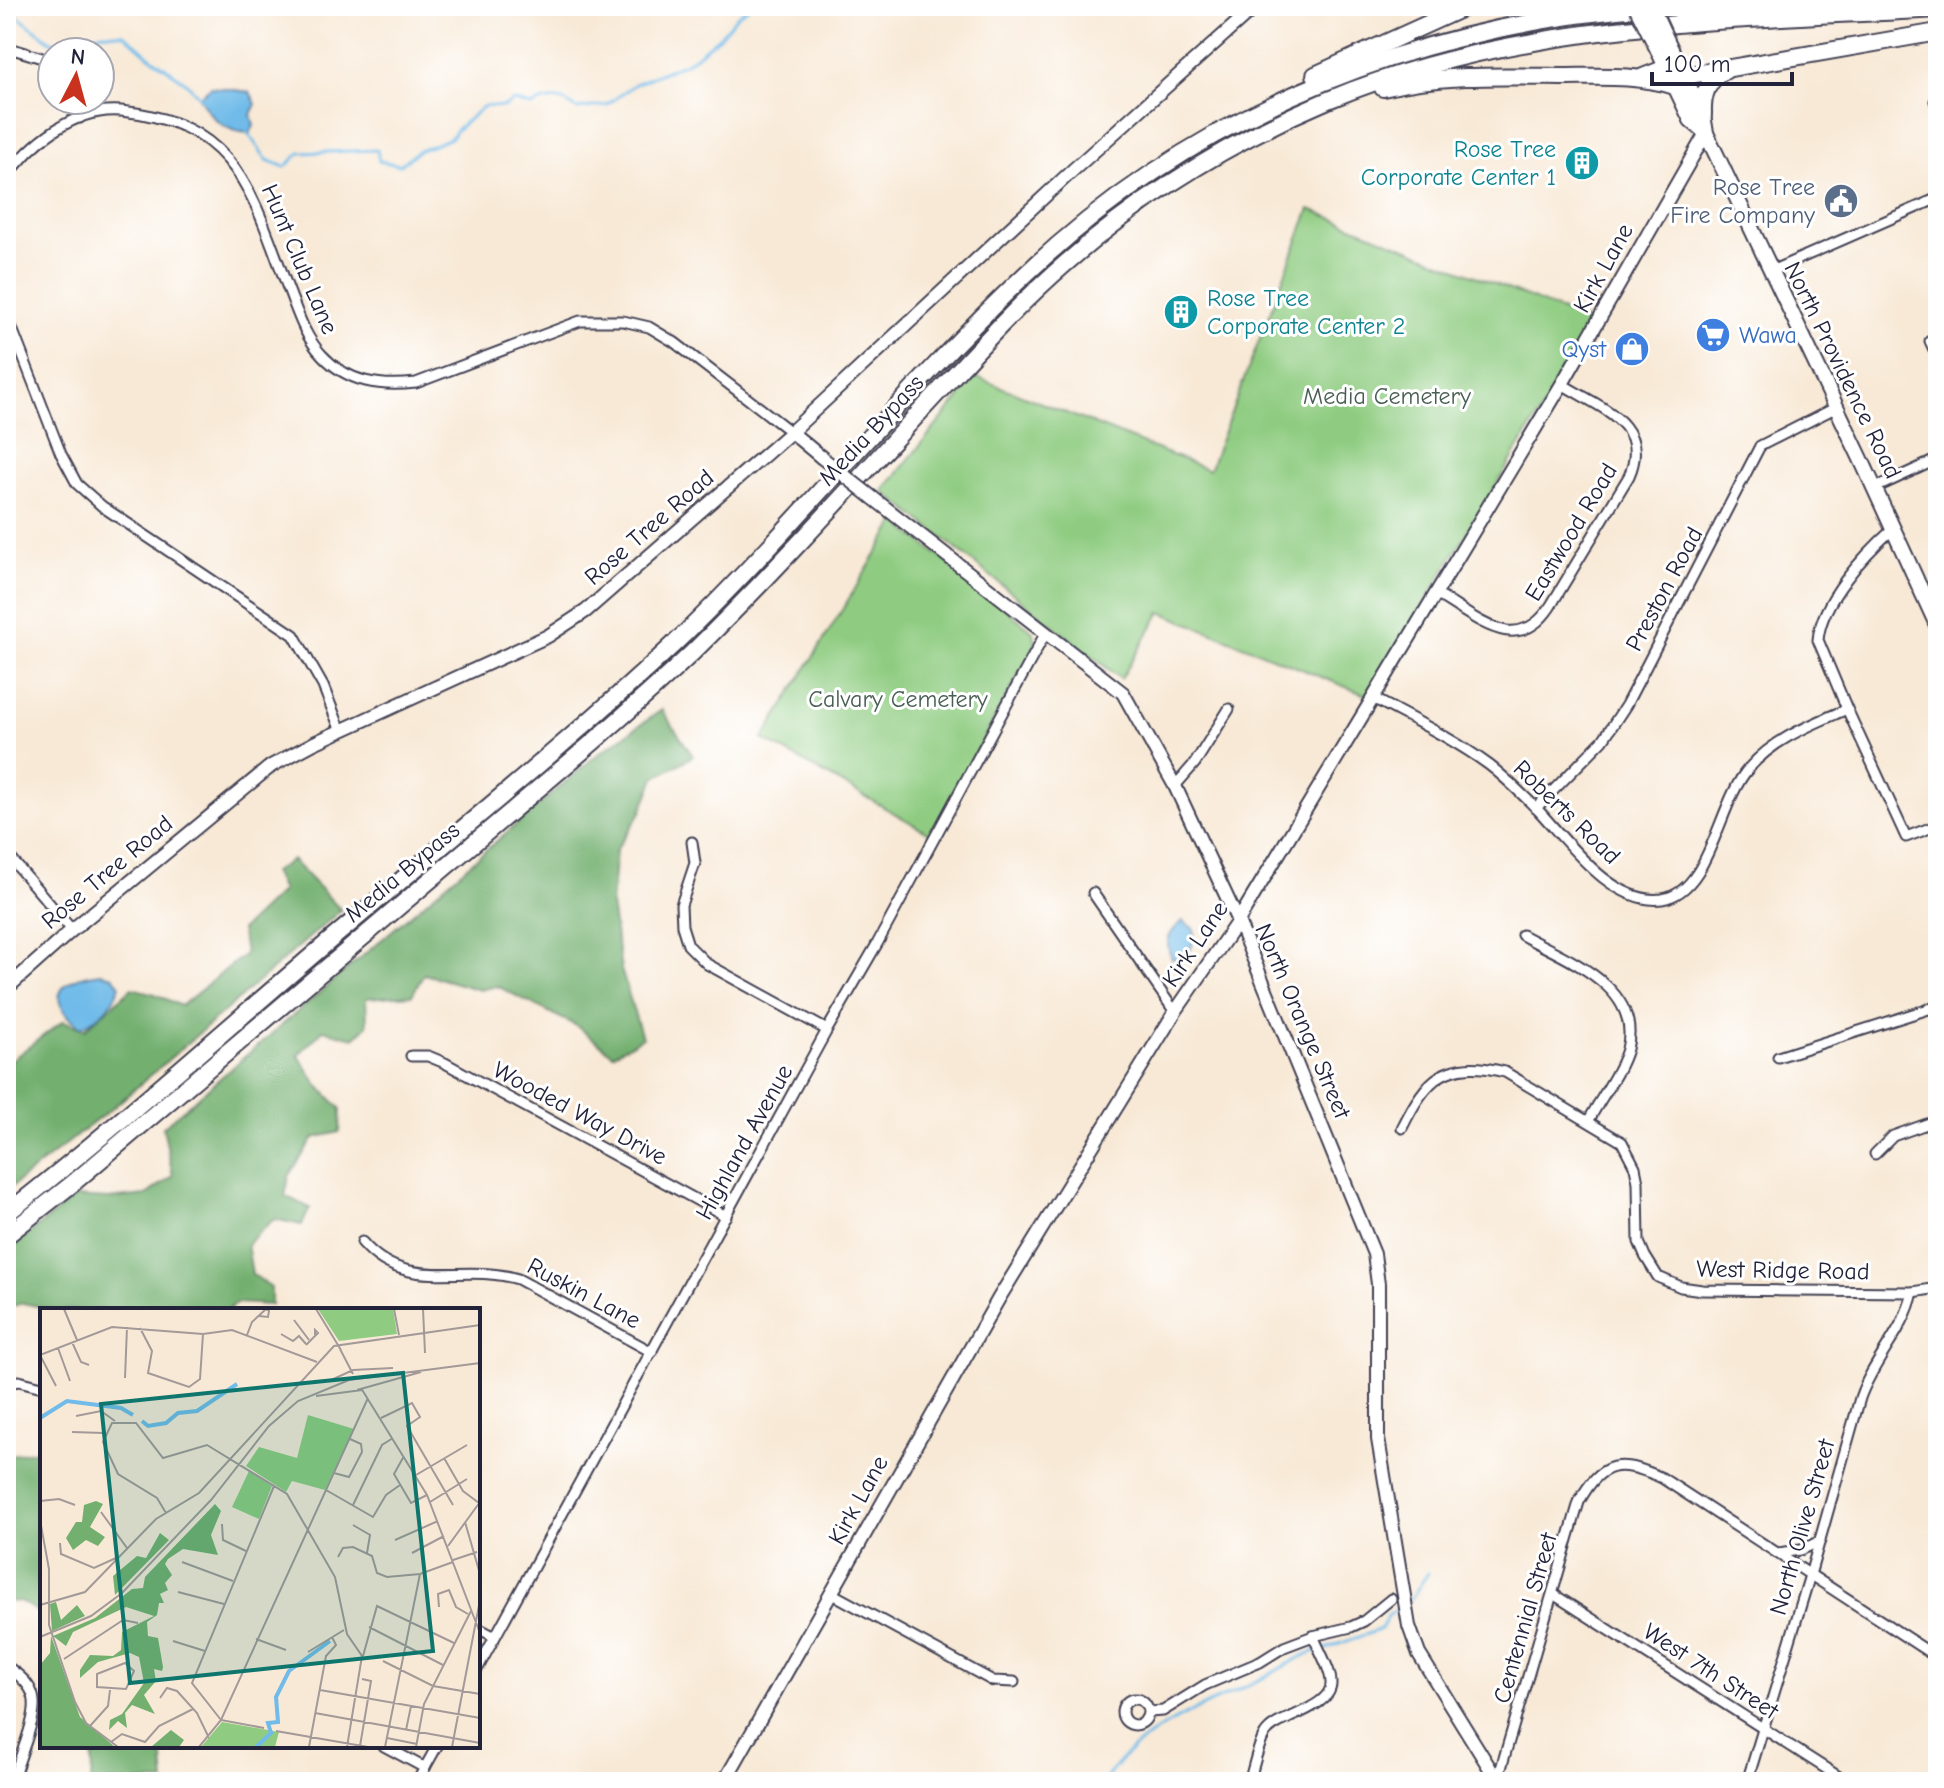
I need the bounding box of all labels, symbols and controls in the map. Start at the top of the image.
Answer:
north arrow [36,36,116,116]
scale bar [1652,36,1792,86]
text: N [69,43,86,71]
text: 100 m [1664,50,1731,78]
place label: Rose Tree Corporate Center 1 [1361,135,1556,191]
building icon: Rose Tree Corporate Center 1 [1563,144,1601,182]
place label: Rose Tree Fire Company [1670,173,1815,229]
street label: Hunt Club Lane [256,180,344,338]
public building icon: Rose Tree Fire Company [1822,182,1860,220]
street label: Kirk Lane [1567,219,1639,317]
street label: North Providence Road [1778,257,1908,483]
place label: Rose Tree Corporate Center 2 [1207,284,1405,340]
building icon: Rose Tree Corporate Center 2 [1162,293,1200,331]
supermarket icon: Wawa [1694,316,1732,354]
place label: Wawa [1739,321,1797,349]
shop icon: Qyst [1613,330,1651,368]
place label: Qyst [1561,335,1607,363]
street label: Media Bypass [813,369,929,491]
park label: Media Cemetery [1303,382,1471,410]
street label: Eastwood Road [1519,458,1623,606]
street label: Rose Tree Road [579,463,719,591]
street label: Preston Road [1620,522,1708,656]
park label: Calvary Cemetery [808,685,988,713]
street label: Roberts Road [1508,754,1626,870]
street label: Rose Tree Road [36,809,178,935]
street label: Media Bypass [339,816,465,928]
street label: Kirk Lane [1156,896,1234,992]
street label: North Orange Street [1249,919,1357,1124]
street label: Wooded Way Drive [488,1055,672,1171]
street label: Highland Avenue [690,1060,798,1224]
street label: Ruskin Lane [523,1251,645,1335]
street label: West Ridge Road [1696,1254,1870,1286]
inset map [40,1308,480,1748]
street label: North Olive Street [1764,1435,1841,1618]
street label: Kirk Lane [822,1451,894,1549]
street label: Centennial Street [1487,1528,1563,1706]
street label: West 7th Street [1638,1617,1785,1726]

